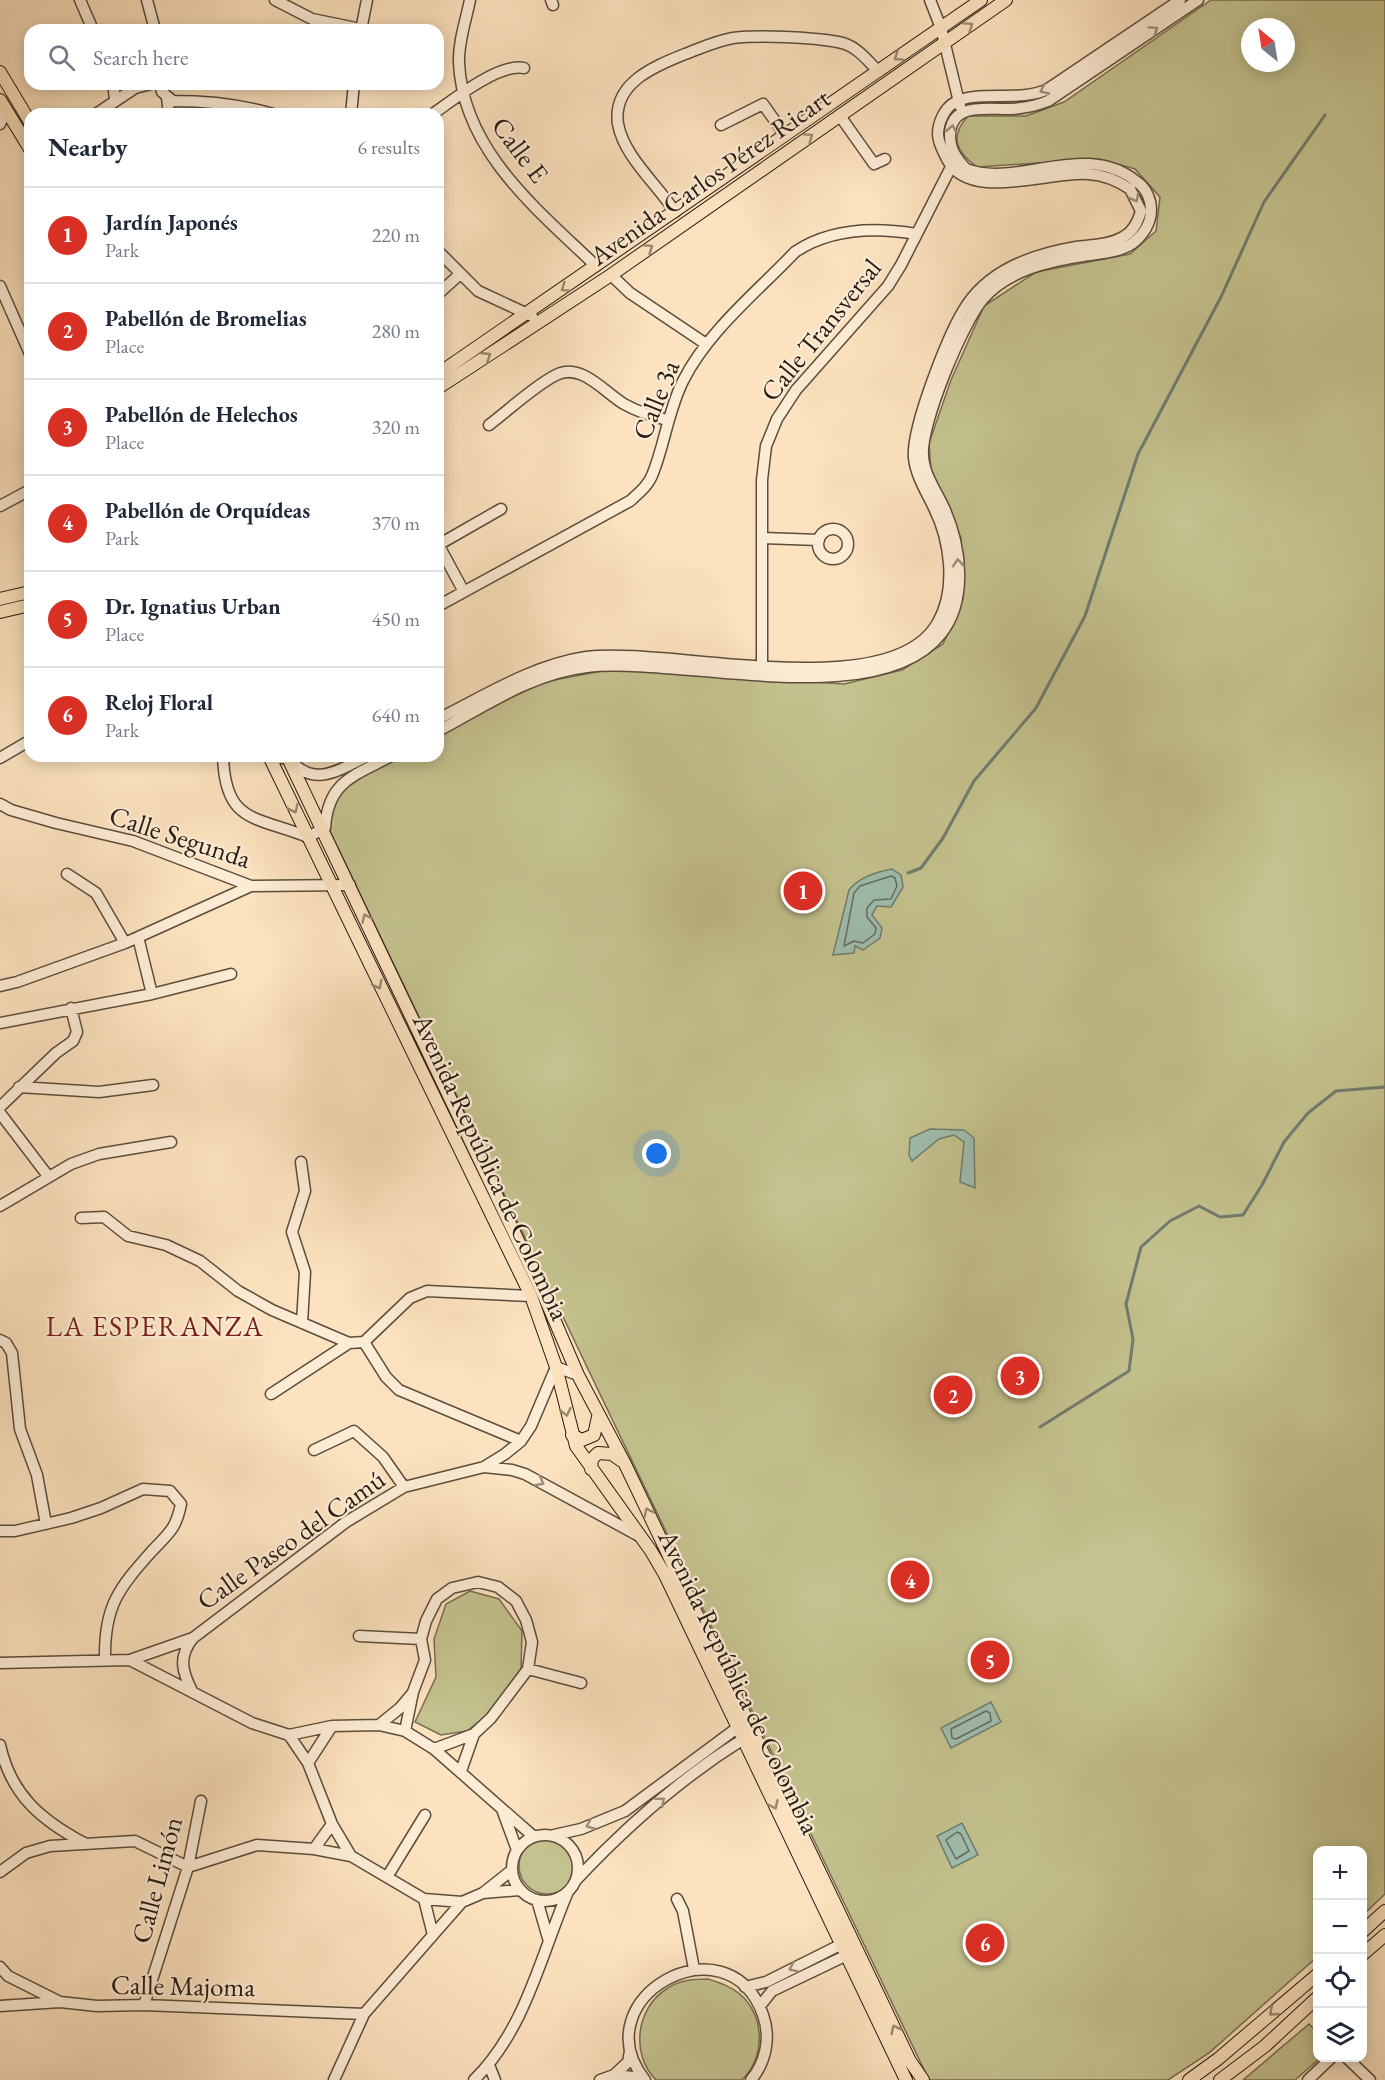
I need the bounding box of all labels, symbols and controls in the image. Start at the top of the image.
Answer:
north arrow [1241,18,1295,72]
one-way arrow [963,22,974,33]
search box [24,24,444,90]
one-way arrow [1147,26,1158,37]
icon: search [45,41,78,74]
text: Search here [93,43,188,72]
one-way arrow [894,50,905,61]
street label: Avenida Carlos Pérez Ricart [582,80,837,274]
one-way arrow [1039,83,1050,95]
street label: Calle E [484,110,557,190]
one-way arrow [945,125,958,135]
text: Nearby [48,130,128,164]
one-way arrow [803,133,814,144]
text: 6 results [357,134,420,160]
one-way arrow [1128,192,1139,202]
text: Jardín Japonés [105,208,238,237]
text: 1 [62,222,73,248]
text: 220 m [372,222,420,248]
text: Park [105,237,139,263]
one-way arrow [643,244,654,255]
street label: Calle Transversal [752,251,889,408]
one-way arrow [561,281,572,292]
text: Pabellón de Bromelias [105,304,307,333]
text: 2 [62,318,73,344]
text: 280 m [372,318,420,344]
text: Place [105,333,144,359]
one-way arrow [481,352,491,364]
street label: Calle 3a [624,355,687,445]
text: Pabellón de Helechos [105,400,298,429]
text: 3 [62,414,73,440]
text: 320 m [372,414,420,440]
text: Place [105,429,144,455]
text: Pabellón de Orquídeas [105,496,310,525]
text: 4 [62,510,73,536]
text: 370 m [372,510,420,536]
text: Park [105,525,139,551]
one-way arrow [952,559,965,568]
text: Dr. Ignatius Urban [105,592,281,621]
text: 5 [62,606,73,632]
text: 450 m [372,606,420,632]
text: Place [105,621,144,647]
text: Reloj Floral [105,688,213,717]
text: 6 [62,702,73,728]
text: 640 m [372,702,420,728]
text: Park [105,717,139,743]
street label: Calle Segunda [105,797,255,876]
one-way arrow [287,802,299,813]
pin: 1 [784,868,822,914]
one-way arrow [362,914,374,925]
one-way arrow [371,978,383,989]
street label: Avenida República de Colombia [405,1007,578,1326]
your location [642,1139,671,1168]
district label: LA ESPERANZA [46,1308,264,1344]
pin: 3 [1000,1354,1040,1398]
pin: 2 [934,1372,972,1418]
one-way arrow [559,1406,572,1416]
street label: Calle Paseo del Camú [190,1462,392,1618]
one-way arrow [533,1475,544,1486]
one-way arrow [643,1507,655,1518]
street label: Avenida República de Colombia [650,1523,829,1840]
pin: 4 [890,1558,930,1602]
pin: 5 [970,1638,1010,1682]
one-way arrow [655,1797,666,1808]
one-way arrow [766,1799,778,1810]
street label: Calle Limón [123,1813,190,1947]
one-way arrow [586,1818,597,1830]
map controls [1313,1846,1367,2062]
button: + [1313,1846,1367,1900]
button: − [1313,1900,1367,1954]
pin: 6 [966,1920,1004,1966]
button: locate [1313,1954,1367,2008]
one-way arrow [789,1961,800,1973]
street label: Calle Majoma [111,1967,256,2004]
one-way arrow [1269,2005,1280,2016]
button: layers [1313,2008,1367,2062]
one-way arrow [890,2024,902,2035]

